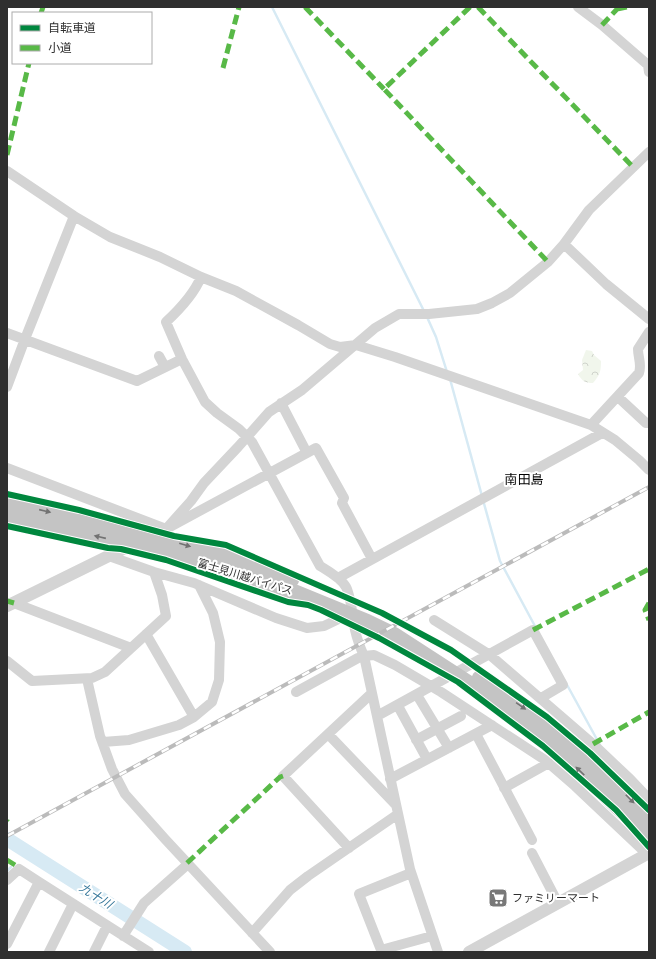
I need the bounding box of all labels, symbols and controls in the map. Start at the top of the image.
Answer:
legend [12,12,152,64]
text: 自転車道 [48,21,96,35]
text: 小道 [48,41,72,55]
district label: 南田島 [504,472,544,487]
one-way arrow [39,509,51,515]
one-way arrow [93,533,106,539]
one-way arrow [179,542,191,548]
street label: 富士見川越バイパス [196,556,294,598]
one-way arrow [515,702,526,710]
one-way arrow [575,767,585,776]
one-way arrow [625,794,635,804]
water label: 九十川 [77,881,117,913]
supermarket icon: ファミリーマート [487,887,509,909]
place label: ファミリーマート [512,892,600,905]

